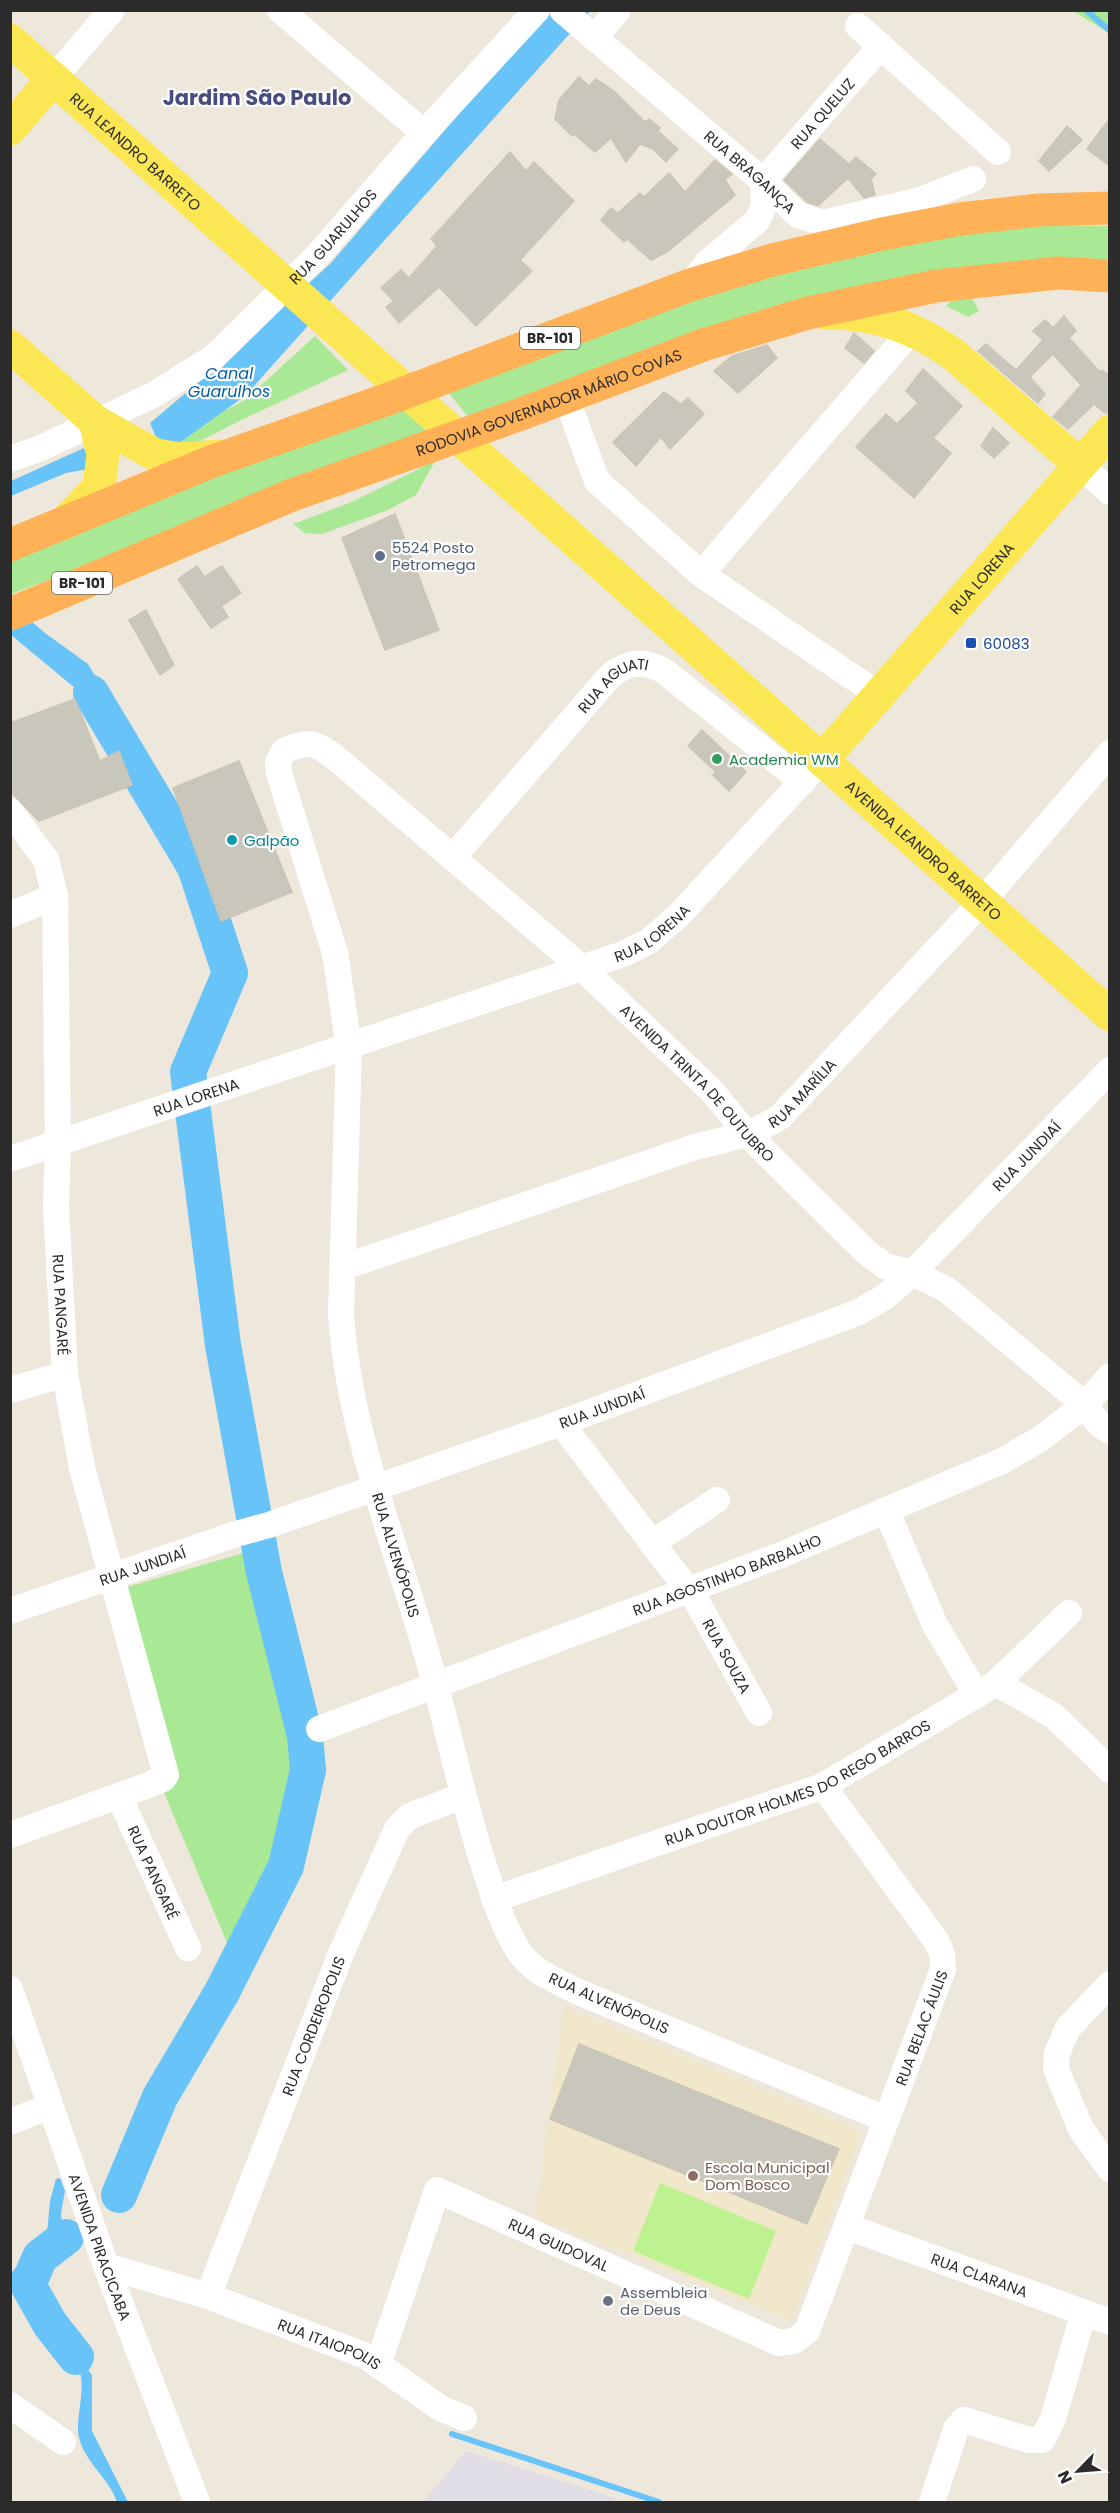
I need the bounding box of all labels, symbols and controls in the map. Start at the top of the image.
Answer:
street label: RUA QUELUZ [785,73,859,153]
district label: Jardim São Paulo [163,83,351,112]
street label: RUA LEANDRO BARRETO [66,88,206,215]
street label: RUA BRAGANÇA [700,125,800,218]
street label: RUA GUARULHOS [284,184,381,289]
road number: BR-101 [520,327,580,349]
street label: RODOVIA GOVERNADOR MÁRIO COVAS [413,344,685,461]
water label: Canal Guarulhos [188,362,270,403]
place label: 5524 Posto Petromega [392,537,476,575]
street label: RUA LORENA [944,537,1019,618]
marker: 5524 Posto Petromega [373,549,387,563]
road number: BR-101 [52,572,112,594]
place label: 60083 [983,633,1030,654]
marker: 60083 [964,636,978,650]
street label: RUA AGUATI [572,653,651,717]
place label: Academia WM [729,749,839,770]
marker: Academia WM [710,752,724,766]
street label: AVENIDA LEANDRO BARRETO [841,775,1007,925]
place label: Galpão [244,830,299,851]
marker: Galpão [225,833,239,847]
street label: RUA LORENA [611,899,694,967]
street label: AVENIDA TRINTA DE OUTUBRO [616,999,780,1166]
street label: RUA MARÍLIA [764,1054,841,1133]
street label: RUA LORENA [150,1073,242,1121]
street label: RUA JUNDIAÍ [987,1116,1065,1195]
street label: RUA PANGARÉ [48,1254,74,1356]
street label: RUA JUNDIAÍ [556,1382,648,1433]
street label: RUA ALVENÓPOLIS [367,1490,425,1620]
street label: RUA AGOSTINHO BARBALHO [629,1529,825,1621]
street label: RUA JUNDIAÍ [96,1541,189,1590]
street label: RUA SOUZA [698,1615,756,1697]
street label: RUA DOUTOR HOLMES DO REGO BARROS [662,1714,934,1850]
street label: RUA PANGARÉ [123,1822,184,1923]
street label: RUA CORDEIROPOLIS [276,1953,350,2099]
street label: RUA ALVENÓPOLIS [546,1967,672,2039]
street label: RUA BELAC ÁULIS [890,1967,952,2088]
place label: Escola Municipal Dom Bosco [705,2157,830,2195]
marker: Escola Municipal Dom Bosco [686,2169,700,2183]
street label: AVENIDA PIRACICABA [64,2170,136,2323]
street label: RUA GUIDOVAL [505,2213,613,2276]
street label: RUA CLARANA [928,2248,1031,2302]
place label: Assembleia de Deus [620,2282,707,2320]
marker: Assembleia de Deus [601,2294,615,2308]
street label: RUA ITAIOPOLIS [275,2313,386,2374]
north arrow [1048,2441,1108,2501]
text: N [1052,2467,1078,2487]

